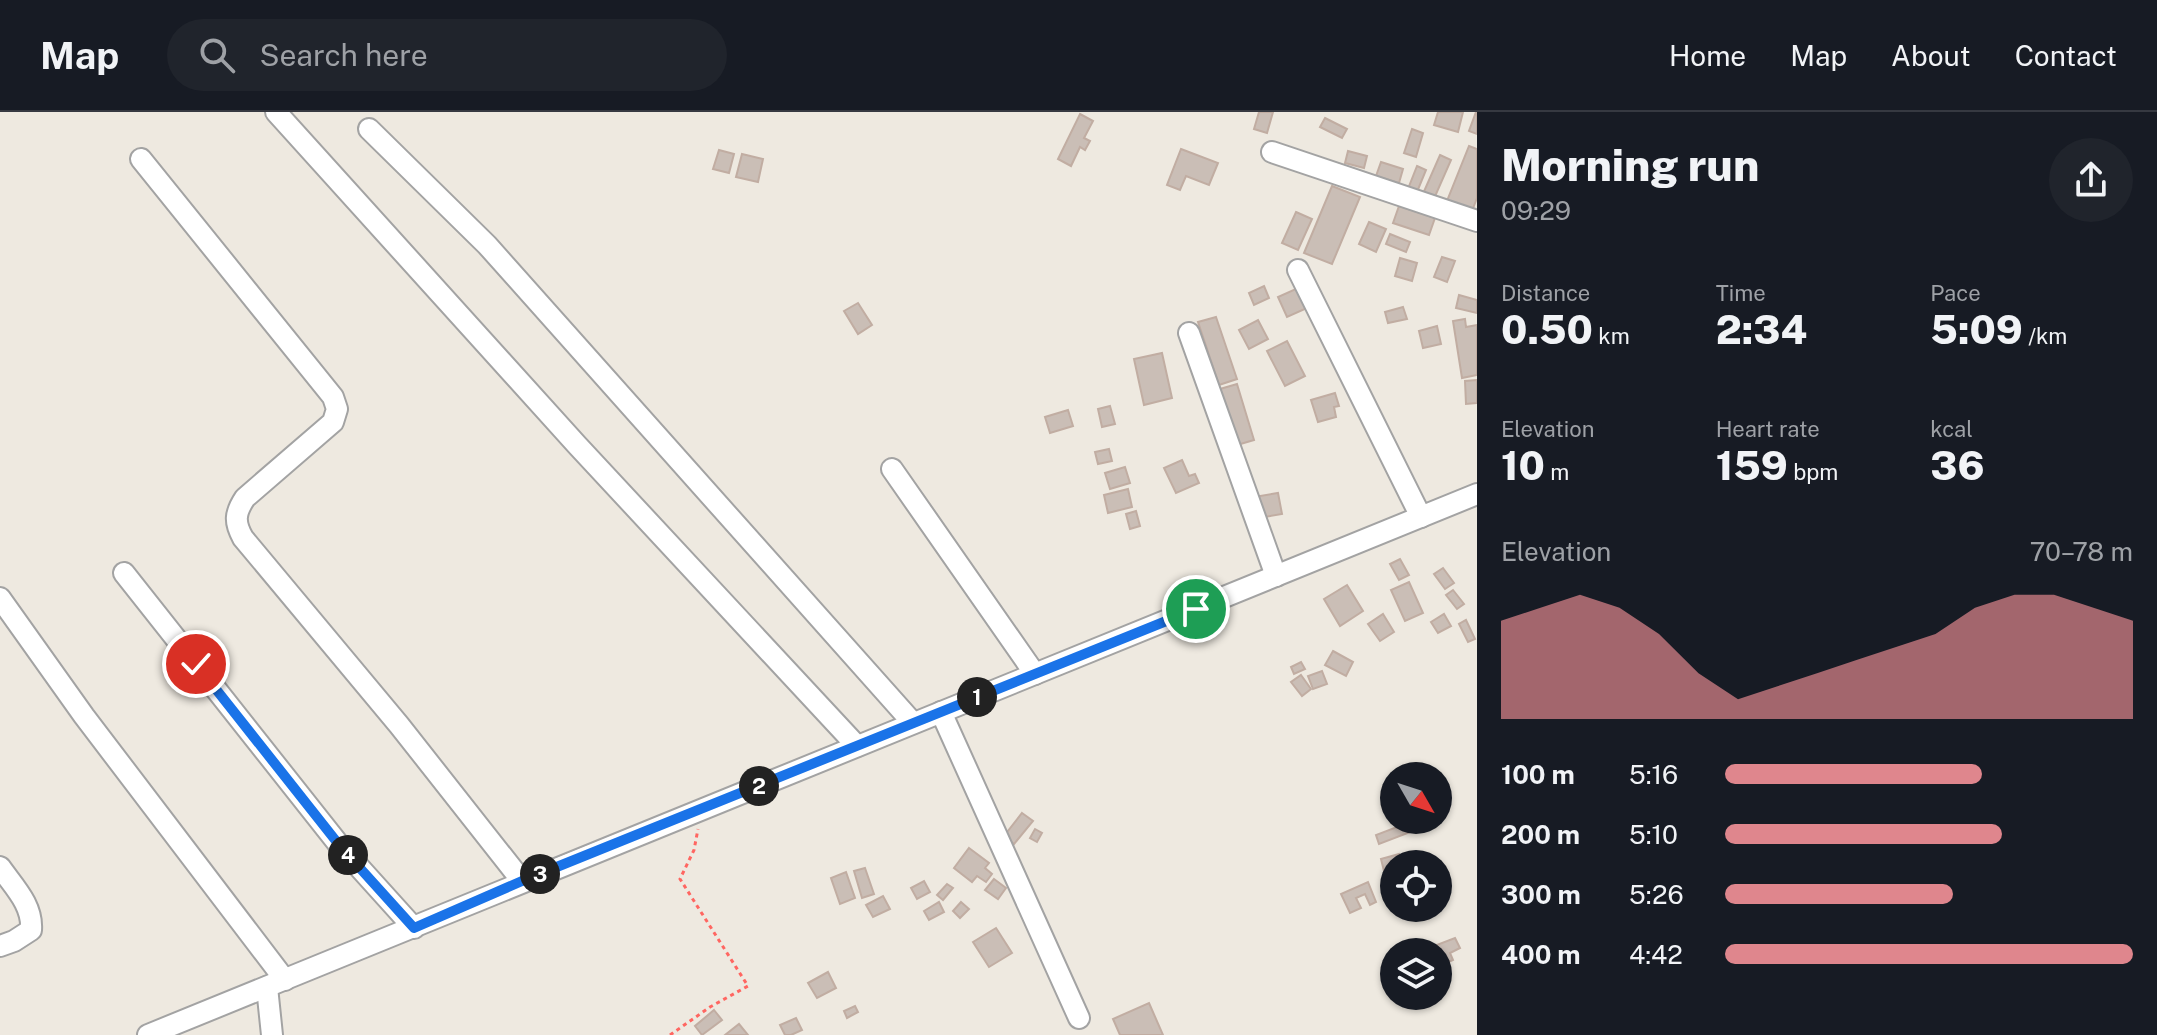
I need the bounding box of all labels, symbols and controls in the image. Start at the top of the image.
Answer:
search box [167,19,727,91]
text: Map [40,33,119,78]
icon: search [195,33,239,77]
text: Search here [259,37,428,73]
text: Home [1669,39,1746,72]
text: Map [1790,39,1847,72]
text: About [1891,39,1971,72]
text: Contact [2015,39,2117,72]
button: share [2049,138,2133,222]
text: Morning run [1501,139,1759,191]
text: 09:29 [1501,195,1571,226]
text: Distance [1501,280,1590,306]
text: Time [1716,280,1766,306]
text: Pace [1930,280,1981,306]
text: 0.50 [1501,306,1593,353]
text: 2:34 [1716,306,1807,353]
text: 5:09 [1930,306,2023,353]
text: km [1593,323,1630,349]
text: /km [2023,323,2067,349]
text: Elevation [1501,416,1594,442]
text: Heart rate [1716,416,1820,442]
text: kcal [1930,416,1973,442]
text: 10 [1501,442,1545,489]
text: 159 [1716,442,1788,489]
text: 36 [1930,442,1985,489]
text: m [1545,459,1569,485]
text: bpm [1788,459,1838,485]
text: Elevation [1501,536,1611,567]
text: 70–78 m [2030,536,2133,567]
pin [1162,575,1230,643]
icon: arrive [1174,587,1218,631]
pin [162,630,230,698]
icon: check [174,642,218,686]
pin: 1 [957,677,997,717]
text: 1 [972,684,982,710]
text: 100 m [1501,759,1575,790]
text: 5:16 [1629,759,1678,790]
north arrow [1380,762,1452,834]
map controls [1380,762,1452,1010]
pin: 2 [739,766,779,806]
text: 2 [752,773,766,799]
text: 200 m [1501,819,1580,850]
text: 5:10 [1629,819,1678,850]
pin: 4 [328,835,368,875]
text: 4 [341,842,355,868]
button: locate [1380,850,1452,922]
pin: 3 [520,854,560,894]
text: 3 [533,861,547,887]
text: 300 m [1501,879,1581,910]
text: 5:26 [1629,879,1684,910]
button: layers [1380,938,1452,1010]
text: 400 m [1501,939,1581,970]
text: 4:42 [1629,939,1683,970]

